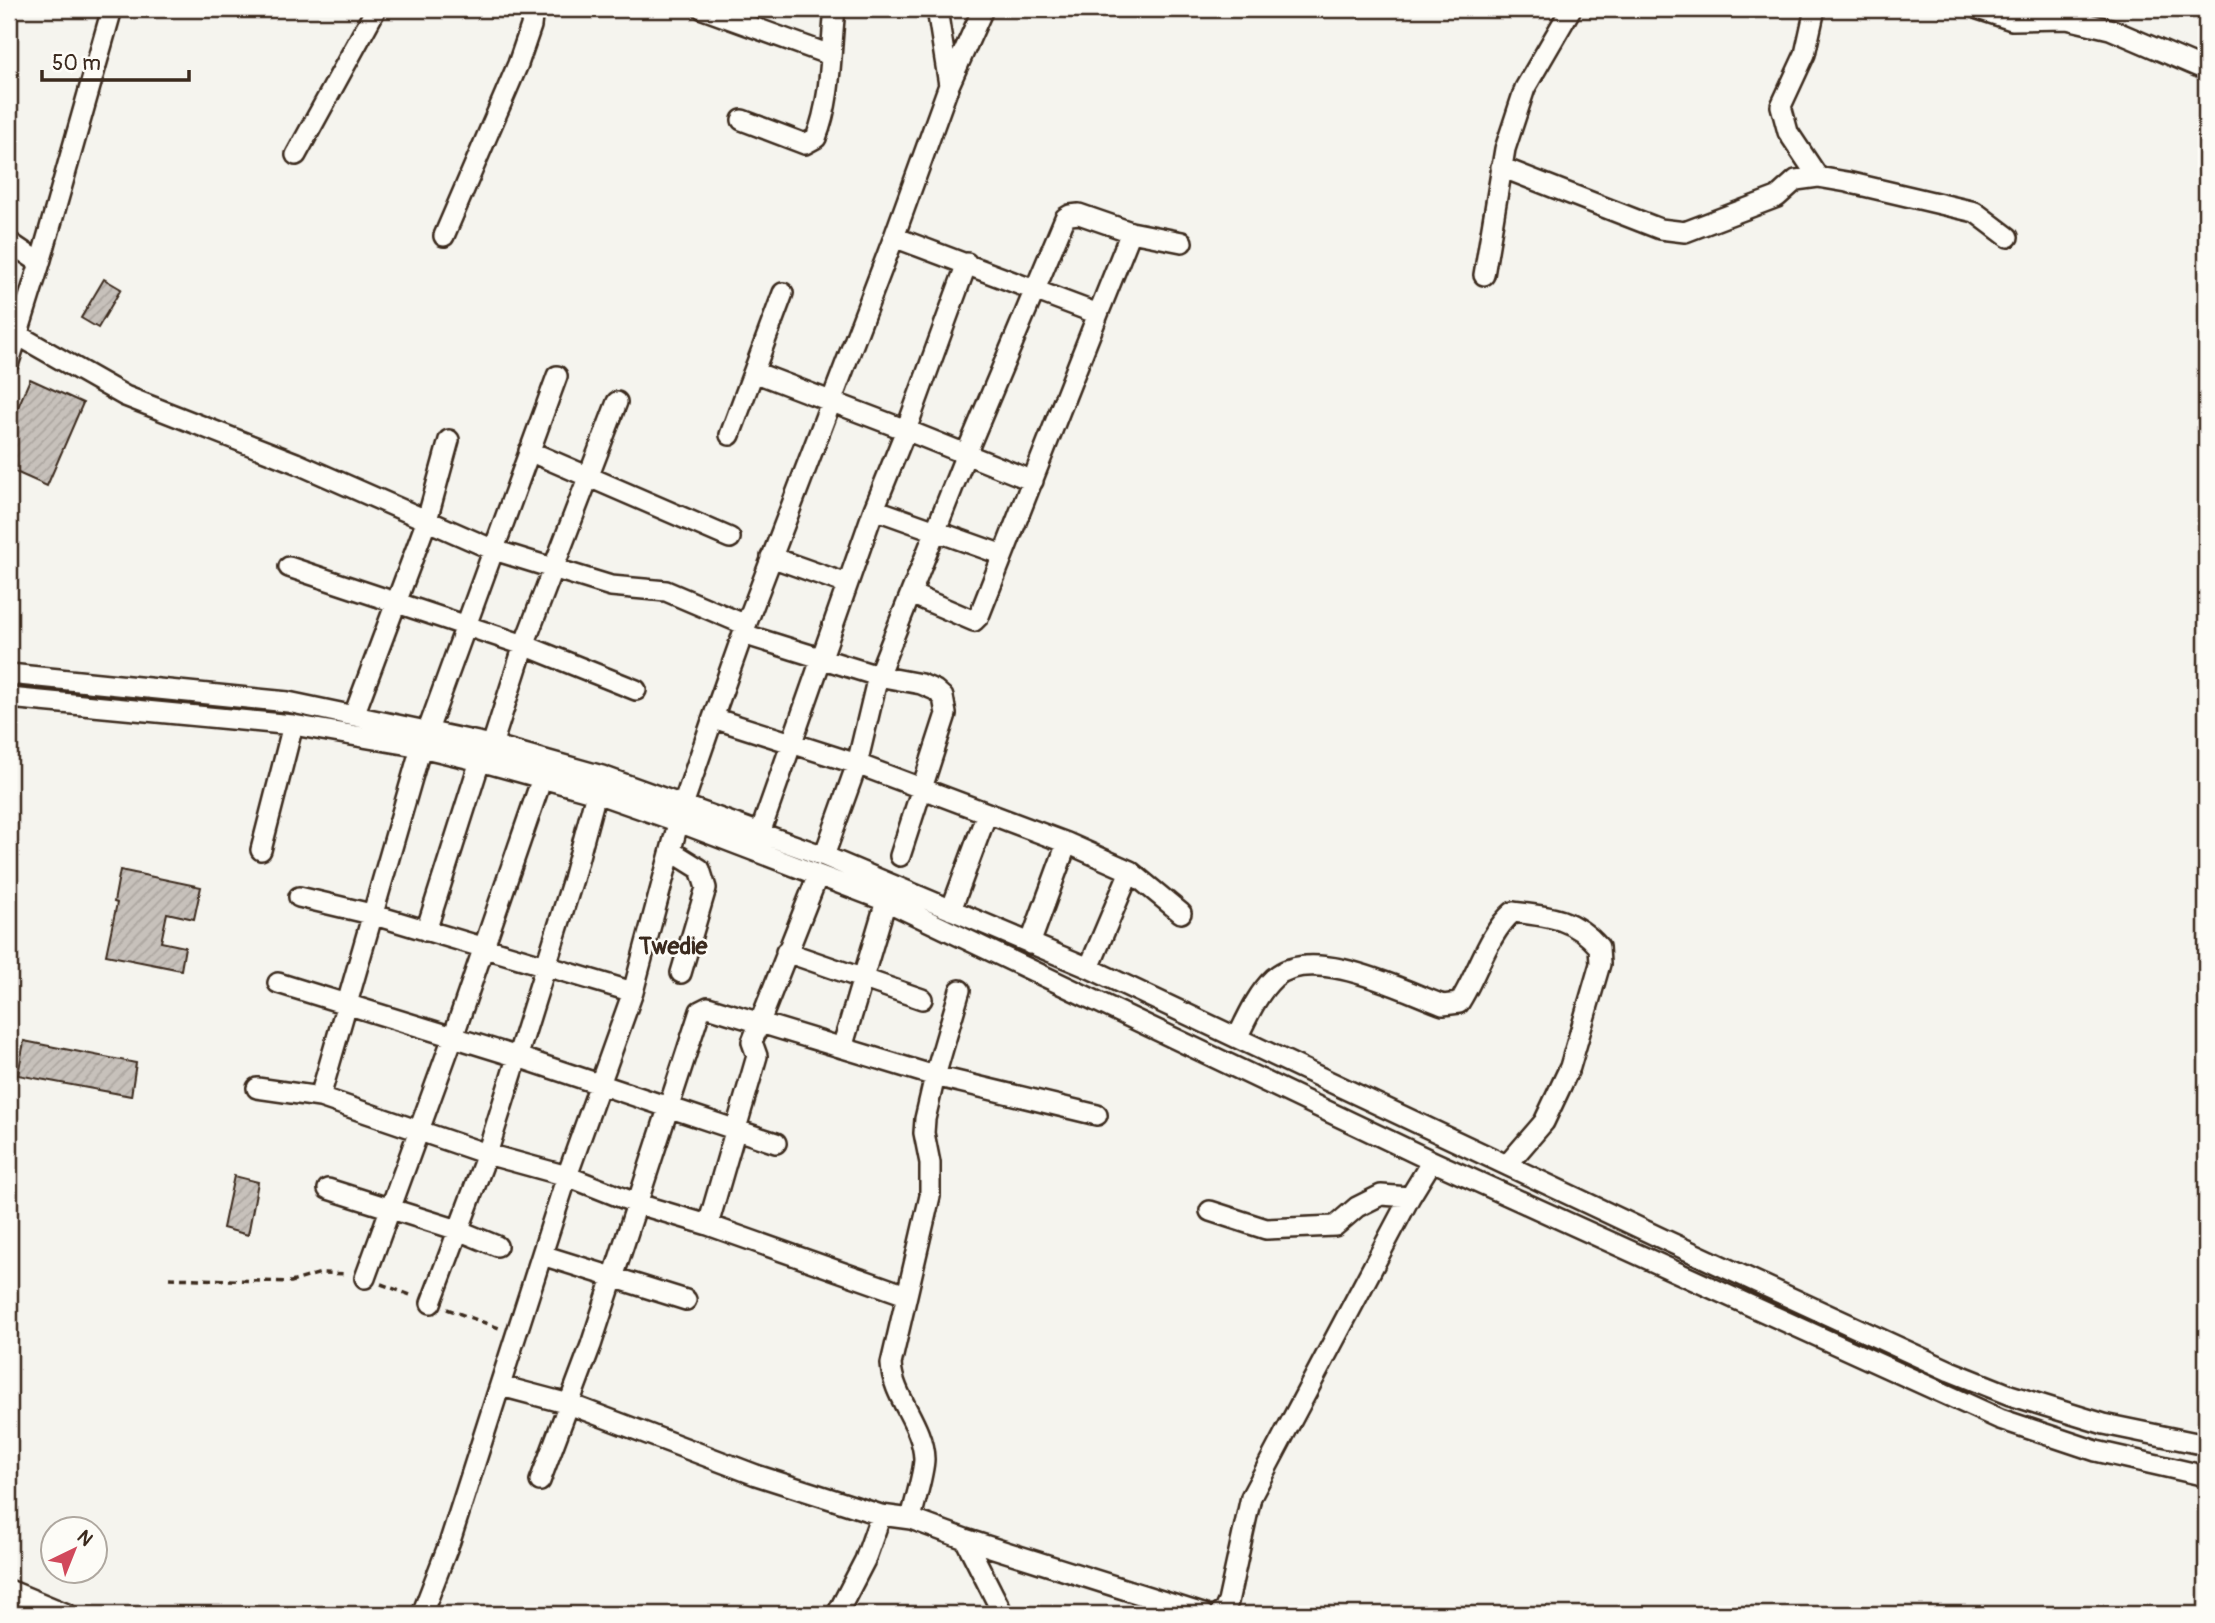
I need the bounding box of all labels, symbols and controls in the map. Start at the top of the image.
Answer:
scale bar [42,38,189,82]
text: 50 m [52,50,101,77]
district label: Twedie [638,932,708,961]
north arrow [38,1514,108,1584]
text: N [72,1525,98,1552]

